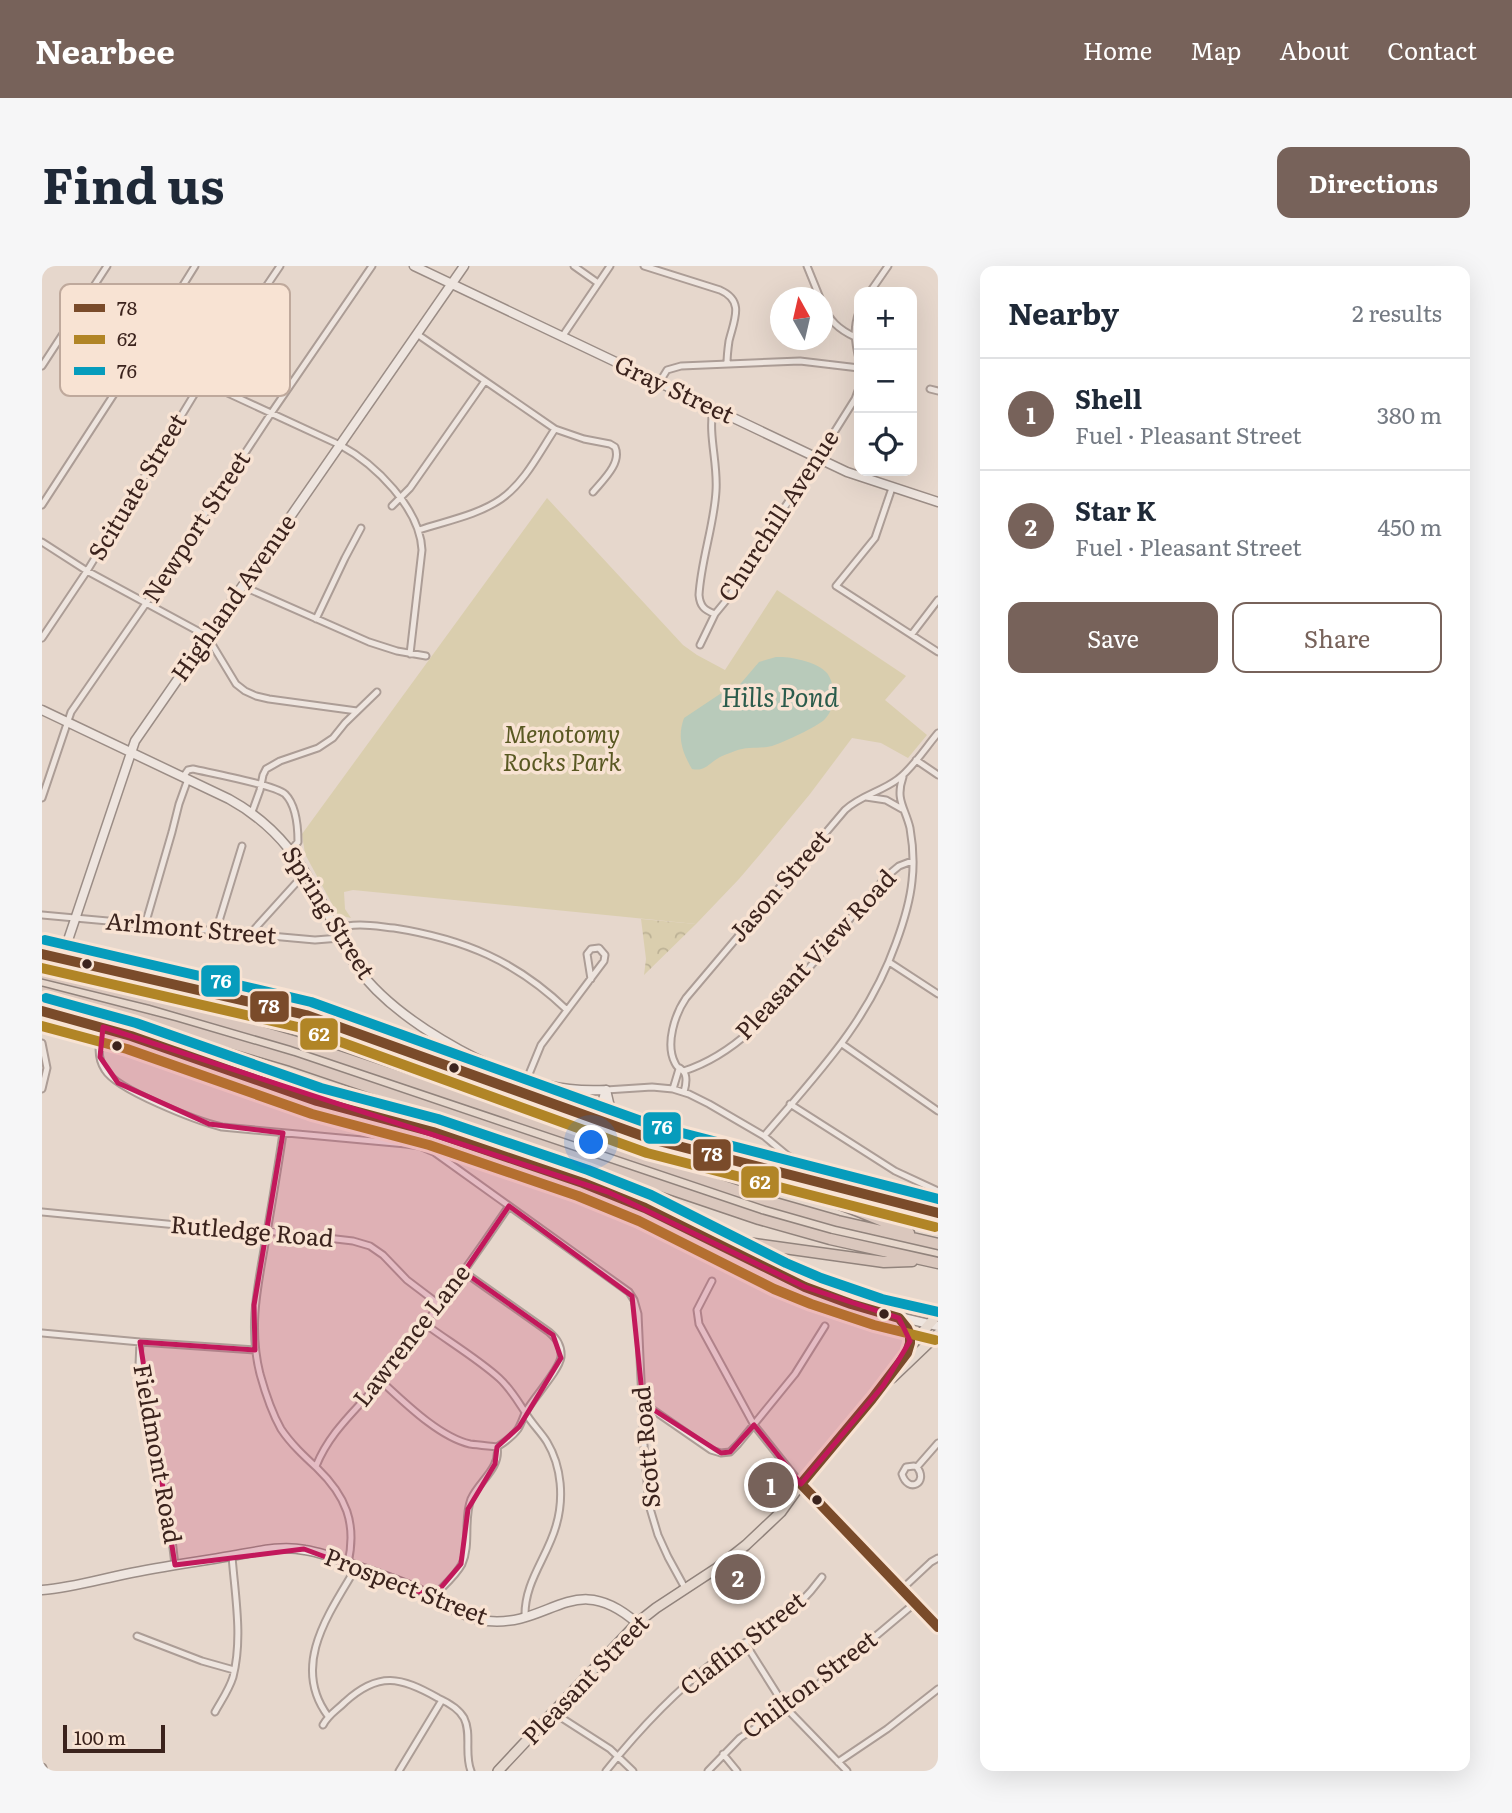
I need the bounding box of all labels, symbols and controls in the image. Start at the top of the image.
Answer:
text: Nearbee [35,25,175,74]
text: Home [1083,32,1152,67]
text: Map [1190,32,1241,67]
text: About [1279,32,1349,67]
text: Contact [1387,32,1477,67]
text: Find us [42,146,225,219]
button: Directions [1277,147,1470,218]
legend [60,284,290,396]
north arrow [770,287,833,350]
map controls [854,287,917,476]
button: + [854,287,917,350]
text: Nearby [1008,290,1119,334]
text: 78 [117,293,137,321]
text: 2 results [1352,295,1442,329]
text: 62 [117,324,137,352]
street label: Gray Street [610,345,741,431]
button: − [854,350,917,413]
text: 76 [117,356,137,384]
text: Shell [1075,378,1142,417]
text: 1 [1026,397,1036,431]
text: 380 m [1377,397,1442,431]
street label: Scituate Street [78,405,194,566]
button: locate [854,413,917,476]
text: Fuel · Pleasant Street [1075,417,1302,451]
street label: Churchill Avenue [708,422,846,608]
street label: Newport Street [133,443,257,608]
text: Star K [1075,490,1156,529]
street label: Highland Avenue [161,506,303,687]
text: 2 [1025,509,1037,543]
text: 450 m [1377,509,1442,543]
text: Fuel · Pleasant Street [1075,529,1302,563]
button: Save [1008,602,1218,673]
button: Share [1232,602,1442,673]
water label: Hills Pond [721,676,839,715]
park label: Menotomy Rocks Park [503,715,622,778]
street label: Jason Street [719,820,837,948]
street label: Spring Street [275,838,385,985]
street label: Pleasant View Road [726,860,903,1046]
street label: Arlmont Street [104,902,278,951]
unlabelled marker [80,957,94,971]
line badge: 76 [200,964,241,998]
text: 76 [210,966,232,994]
line badge: 78 [249,990,290,1023]
text: 78 [258,991,280,1019]
line badge: 62 [299,1017,339,1051]
text: 62 [308,1019,330,1047]
unlabelled marker [110,1039,124,1053]
unlabelled marker [447,1061,461,1075]
line badge: 76 [642,1111,682,1145]
text: 76 [651,1112,673,1140]
your location [574,1125,608,1159]
line badge: 78 [692,1138,732,1172]
text: 78 [701,1139,723,1167]
line badge: 62 [740,1165,780,1199]
text: 62 [749,1167,771,1195]
street label: Rutledge Road [169,1205,336,1254]
street label: Lawrence Lane [343,1256,477,1413]
unlabelled marker [877,1307,891,1321]
street label: Fieldmont Road [126,1361,193,1546]
street label: Scott Road [622,1384,667,1510]
pin: 1 [748,1459,794,1511]
unlabelled marker [810,1493,824,1507]
street label: Prospect Street [320,1537,494,1632]
pin: 2 [715,1551,761,1603]
street label: Claflin Street [671,1582,812,1702]
street label: Pleasant Street [513,1605,656,1751]
street label: Chilton Street [734,1620,884,1745]
scale bar [63,1722,164,1754]
text: 100 m [74,1723,126,1751]

